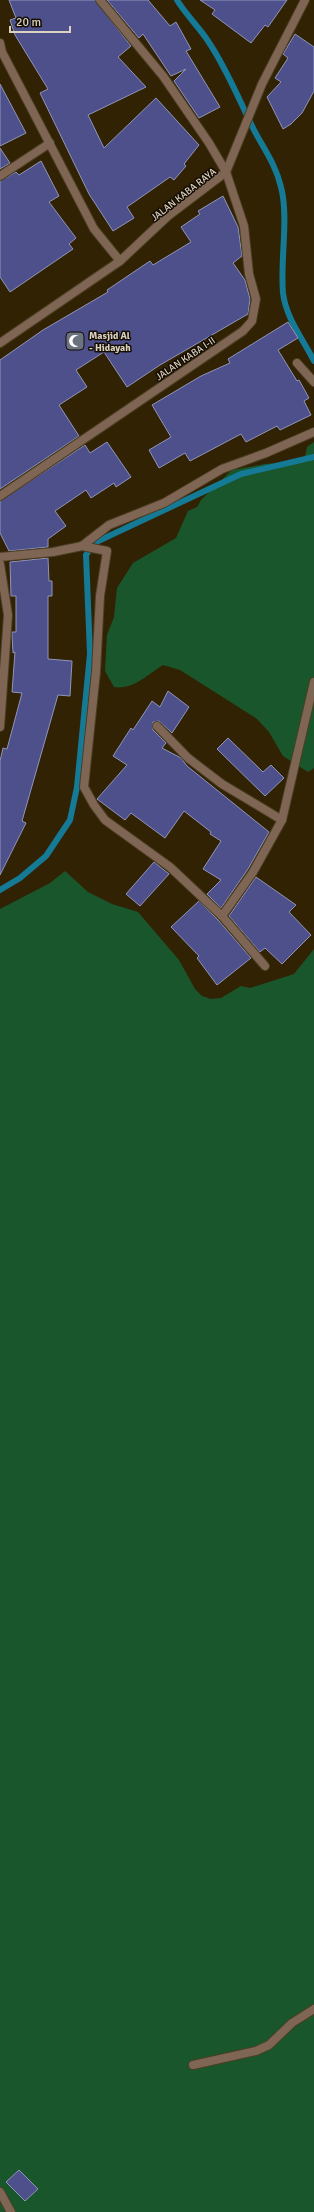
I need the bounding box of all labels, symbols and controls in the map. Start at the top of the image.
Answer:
scale bar [10,8,70,34]
text: 20 m [16,15,41,30]
street label: JALAN KABA RAYA [149,166,219,224]
mosque icon: Masjid Al - Hidayah [64,330,86,352]
place label: Masjid Al - Hidayah [89,330,131,354]
street label: JALAN KABA I-II [153,334,218,383]

